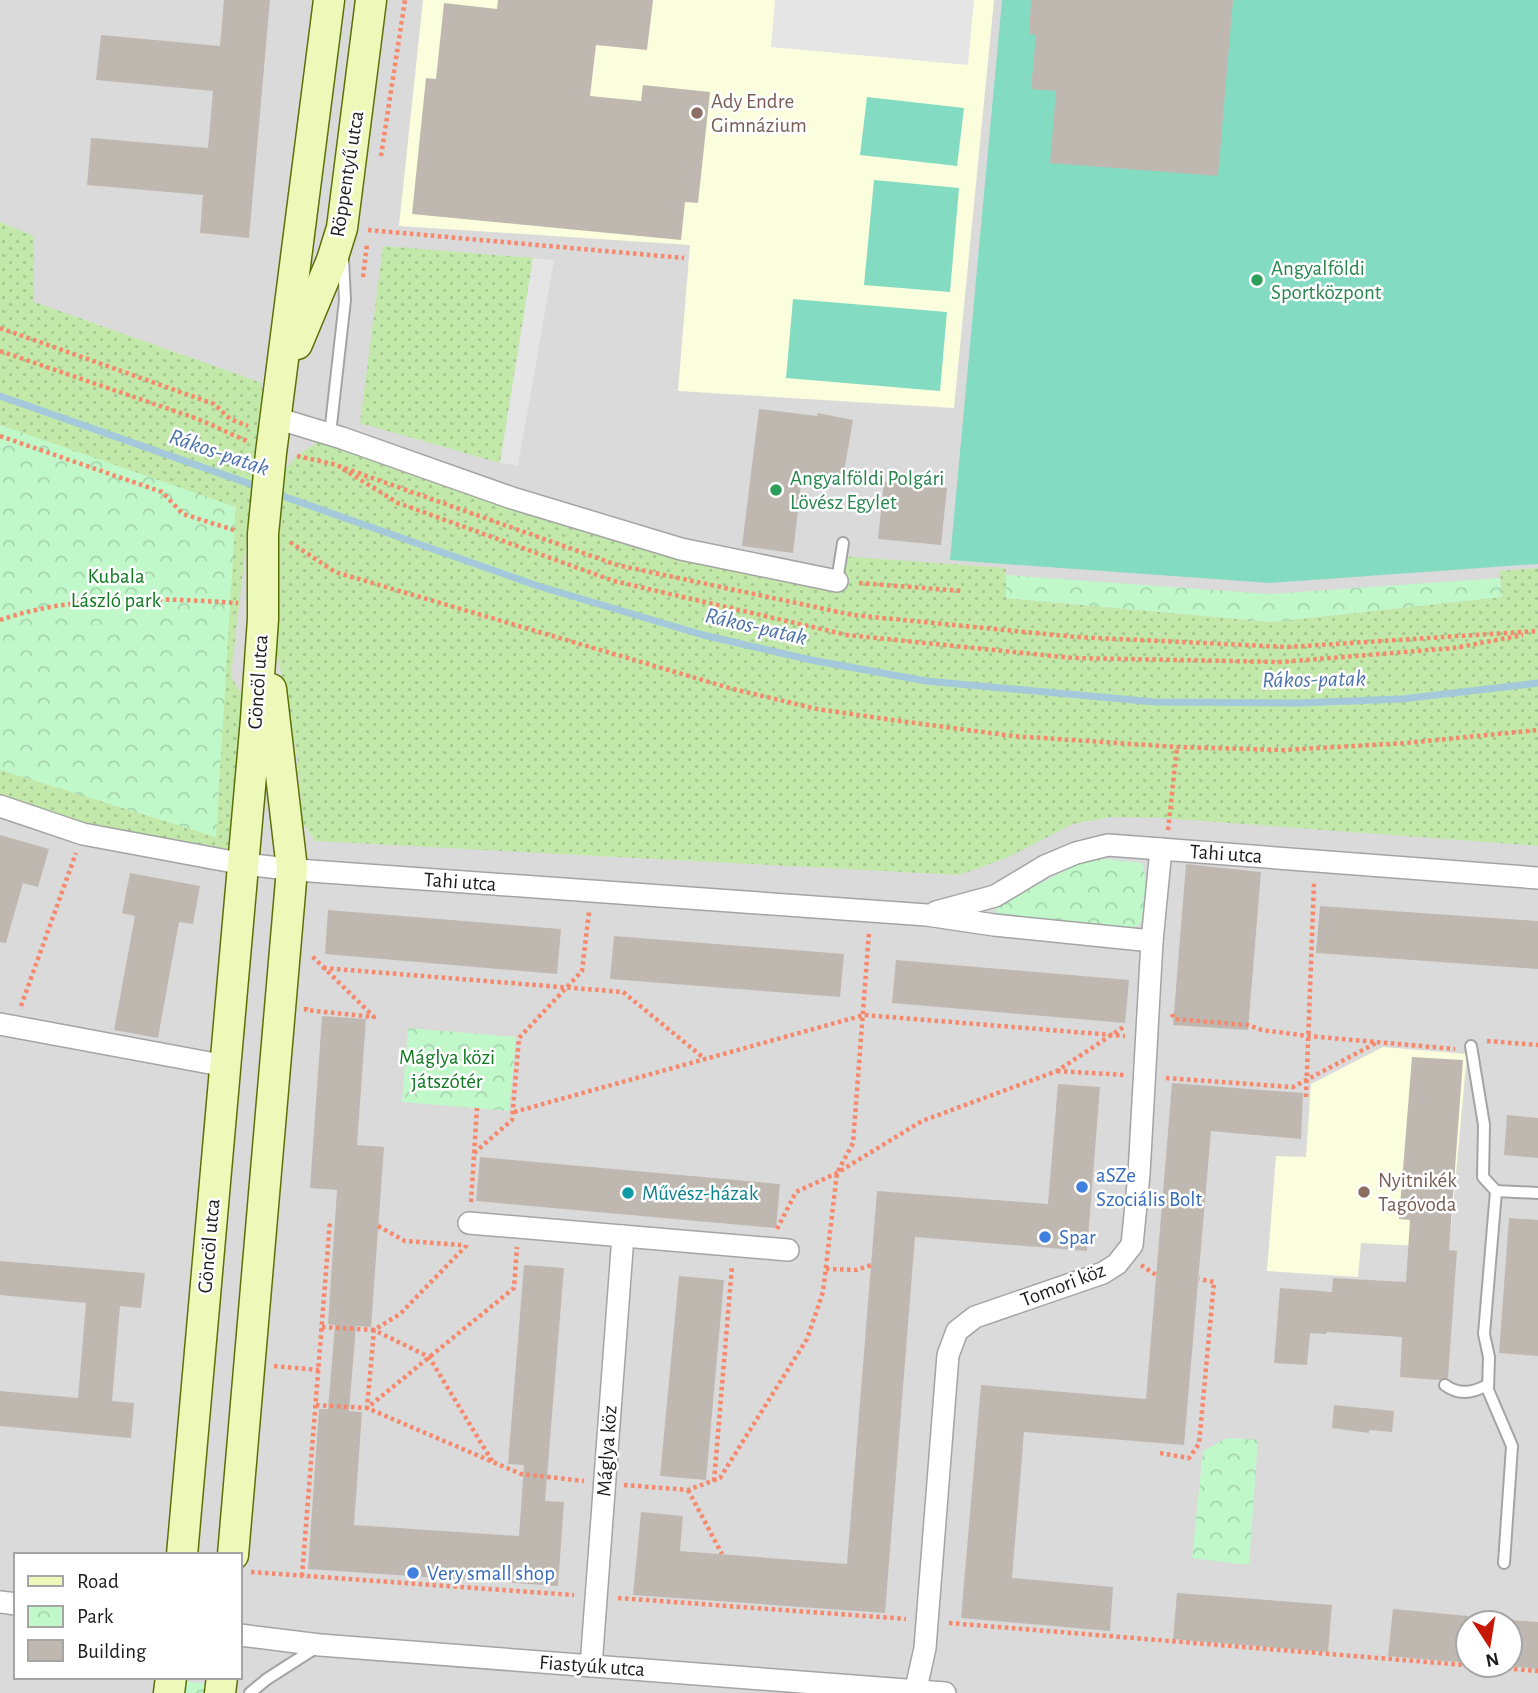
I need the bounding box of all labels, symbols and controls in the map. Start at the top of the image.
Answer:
place label: Ady Endre Gimnázium [711,91,807,136]
marker: Ady Endre Gimnázium [689,105,705,121]
street label: Röppentyű utca [327,109,367,239]
place label: Angyalföldi Sportközpont [1271,258,1382,303]
marker: Angyalföldi Sportközpont [1249,272,1265,288]
water label: Rákos-patak [166,425,272,481]
place label: Angyalföldi Polgári Lövész Egylet [790,468,944,513]
marker: Angyalföldi Polgári Lövész Egylet [768,482,784,498]
park label: Kubala László park [71,566,162,611]
water label: Rákos-patak [703,604,810,650]
street label: Göncöl utca [244,634,272,730]
water label: Rákos-patak [1262,668,1367,692]
street label: Tahi utca [1189,841,1263,867]
street label: Tahi utca [423,869,497,895]
park label: Máglya közi játszótér [399,1047,495,1092]
place label: aSZe Szociális Bolt [1096,1165,1203,1210]
place label: Nyitnikék Tagóvoda [1378,1170,1457,1215]
marker: aSZe Szociális Bolt [1074,1179,1090,1195]
place label: Művész-házak [642,1183,759,1204]
marker: Nyitnikék Tagóvoda [1356,1184,1372,1200]
marker: Művész-házak [620,1185,636,1201]
street label: Göncöl utca [194,1198,224,1294]
place label: Spar [1059,1227,1096,1248]
marker: Spar [1037,1229,1053,1245]
street label: Tomori köz [1018,1259,1108,1311]
street label: Máglya köz [593,1405,621,1497]
legend [14,1553,242,1679]
place label: Very small shop [427,1563,555,1584]
marker: Very small shop [405,1565,421,1581]
text: Road [77,1571,119,1592]
text: Park [77,1606,114,1627]
north arrow [1454,1609,1524,1679]
text: Building [77,1641,147,1662]
text: N [1484,1648,1501,1670]
street label: Fiastyúk utca [539,1652,646,1680]

